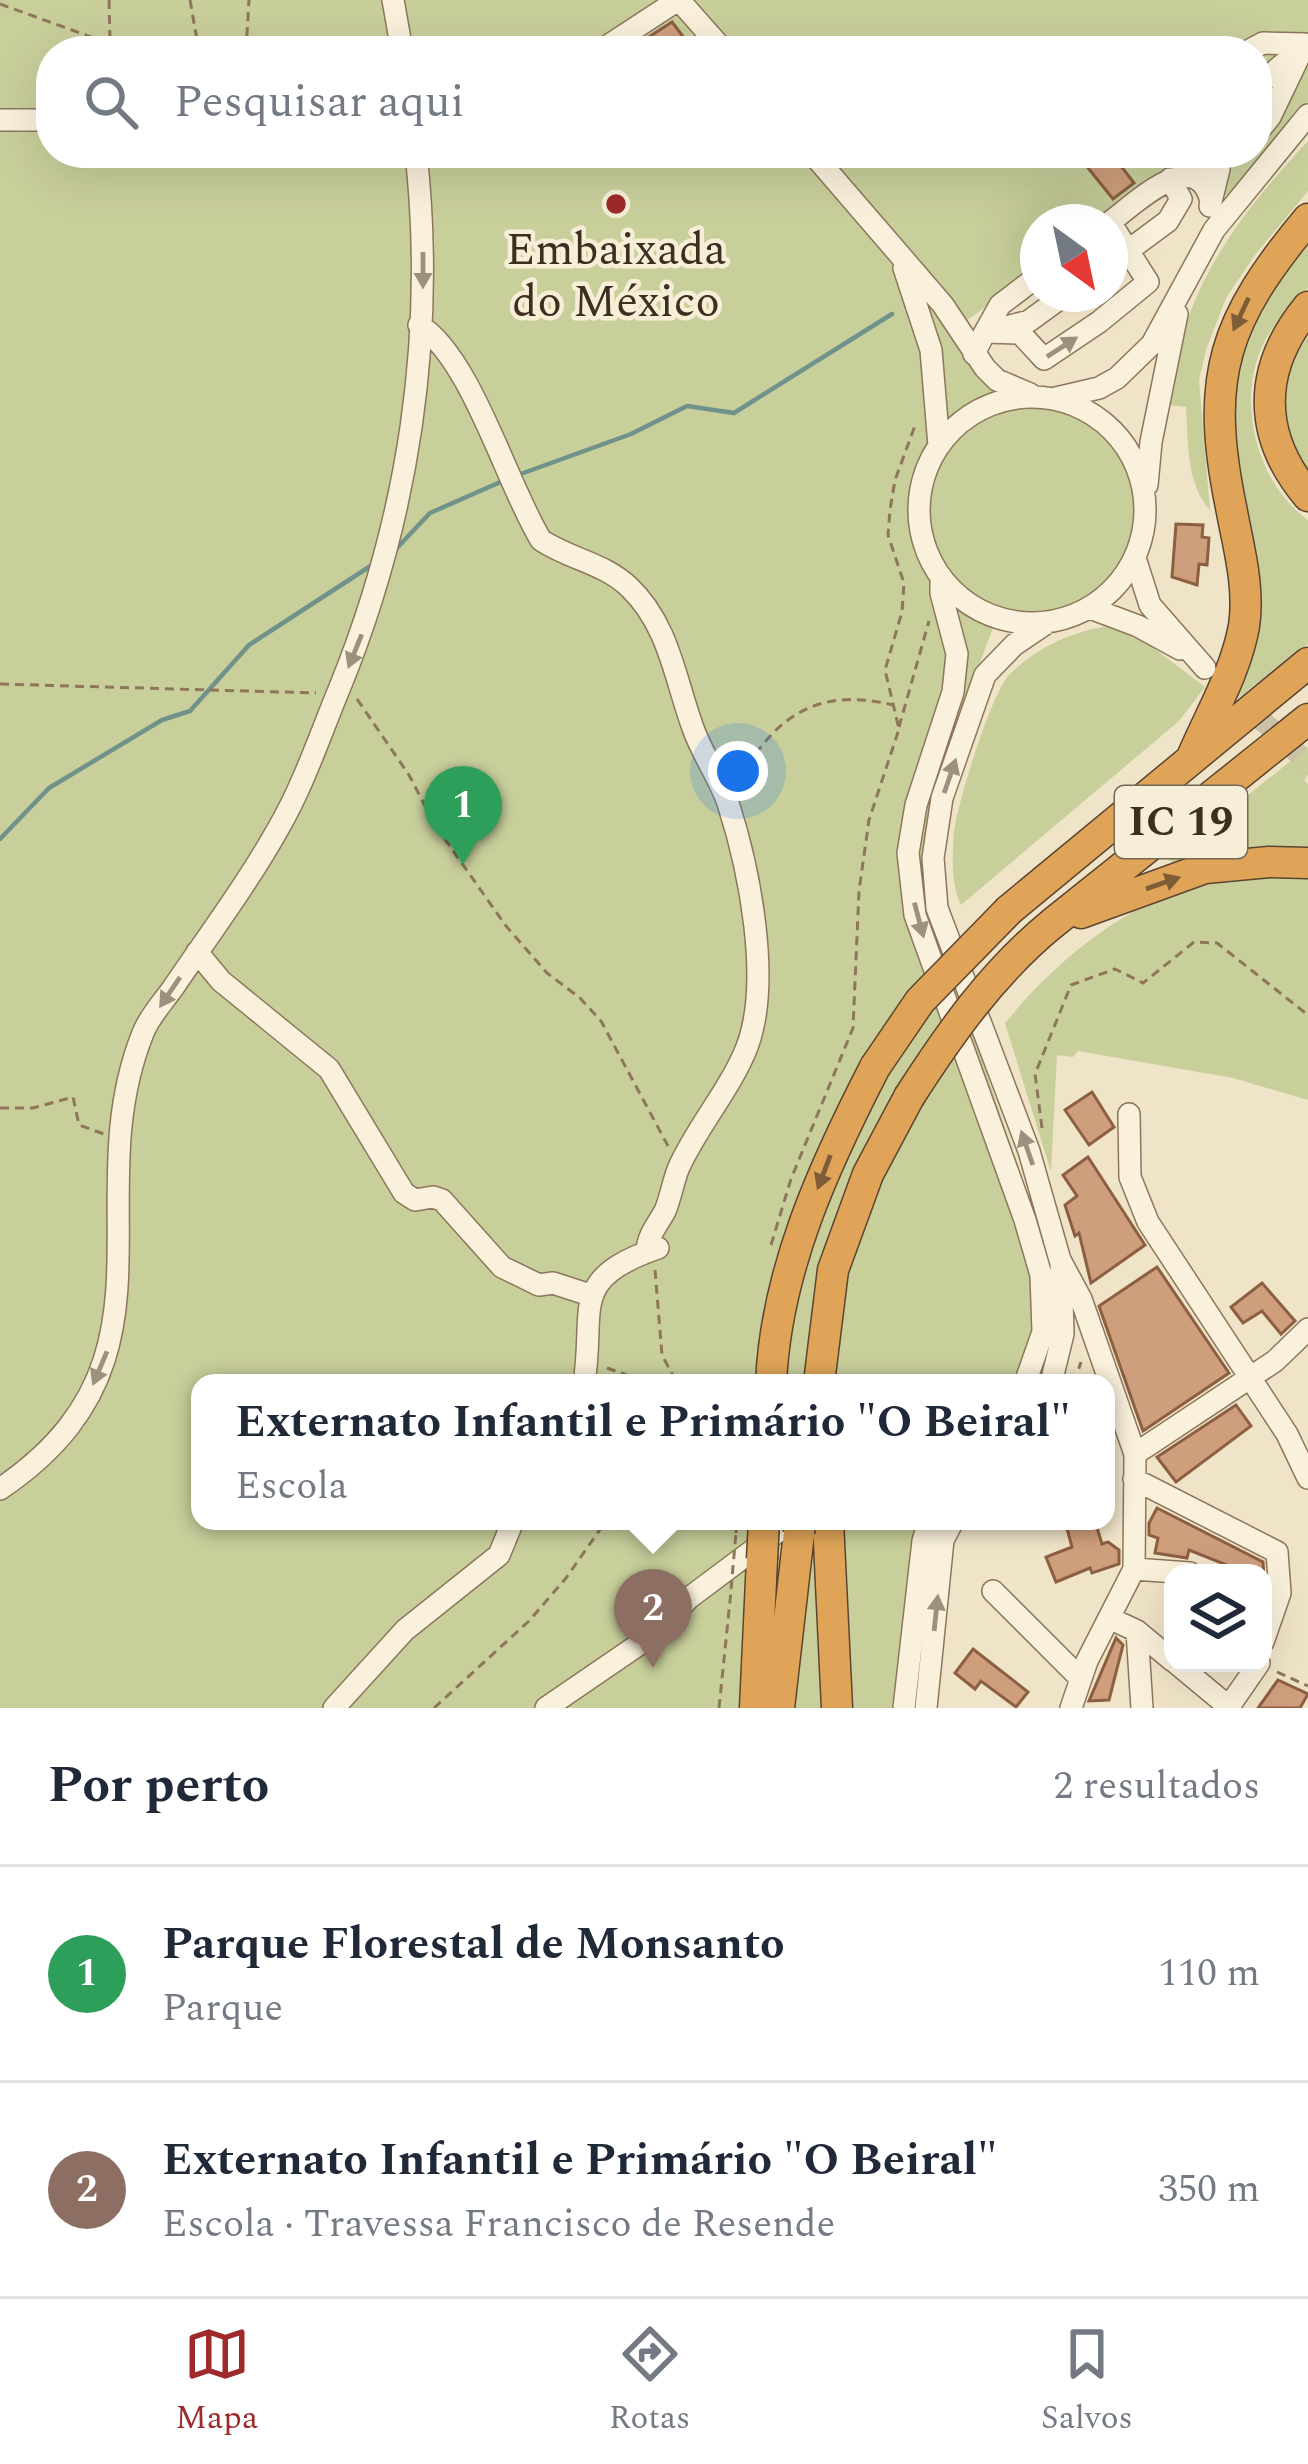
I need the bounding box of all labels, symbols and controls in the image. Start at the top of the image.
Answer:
search box [36,36,1272,168]
text: Pesquisar aqui [174,68,464,137]
icon: search [78,69,144,135]
marker: Embaixada do México [603,191,629,217]
north arrow [1020,204,1128,312]
place label: Embaixada do México [506,216,726,337]
one-way arrow [413,252,433,290]
one-way arrow [1231,297,1251,332]
one-way arrow [1045,336,1078,359]
one-way arrow [345,634,364,670]
your location [708,741,768,801]
one-way arrow [942,758,960,794]
pin: 1 [424,766,502,865]
road number: IC 19 [1115,786,1247,858]
one-way arrow [1145,872,1182,891]
one-way arrow [910,902,929,939]
one-way arrow [159,976,182,1009]
one-way arrow [1017,1129,1035,1165]
one-way arrow [813,1154,832,1190]
one-way arrow [90,1351,109,1387]
popup [191,1374,1115,1530]
text: Externato Infantil e Primário "O Beiral" [235,1388,1071,1457]
text: Escola [235,1457,348,1516]
map controls [1164,1564,1272,1672]
button: layers [1164,1564,1272,1672]
pin: 2 [614,1569,692,1668]
one-way arrow [927,1594,946,1632]
text: Por perto [48,1747,270,1825]
text: 2 resultados [1054,1757,1260,1816]
text: Parque Florestal de Monsanto [162,1910,785,1979]
text: 1 [76,1944,98,2003]
text: 110 m [1158,1944,1260,2003]
text: Parque [162,1979,283,2038]
text: Externato Infantil e Primário "O Beiral" [162,2126,997,2195]
text: 2 [76,2160,98,2219]
text: 350 m [1158,2160,1260,2219]
text: Escola · Travessa Francisco de Resende [162,2195,835,2254]
tab: Mapa [175,2321,258,2443]
tab: Rotas [609,2321,690,2443]
tab: Salvos [1041,2321,1133,2443]

